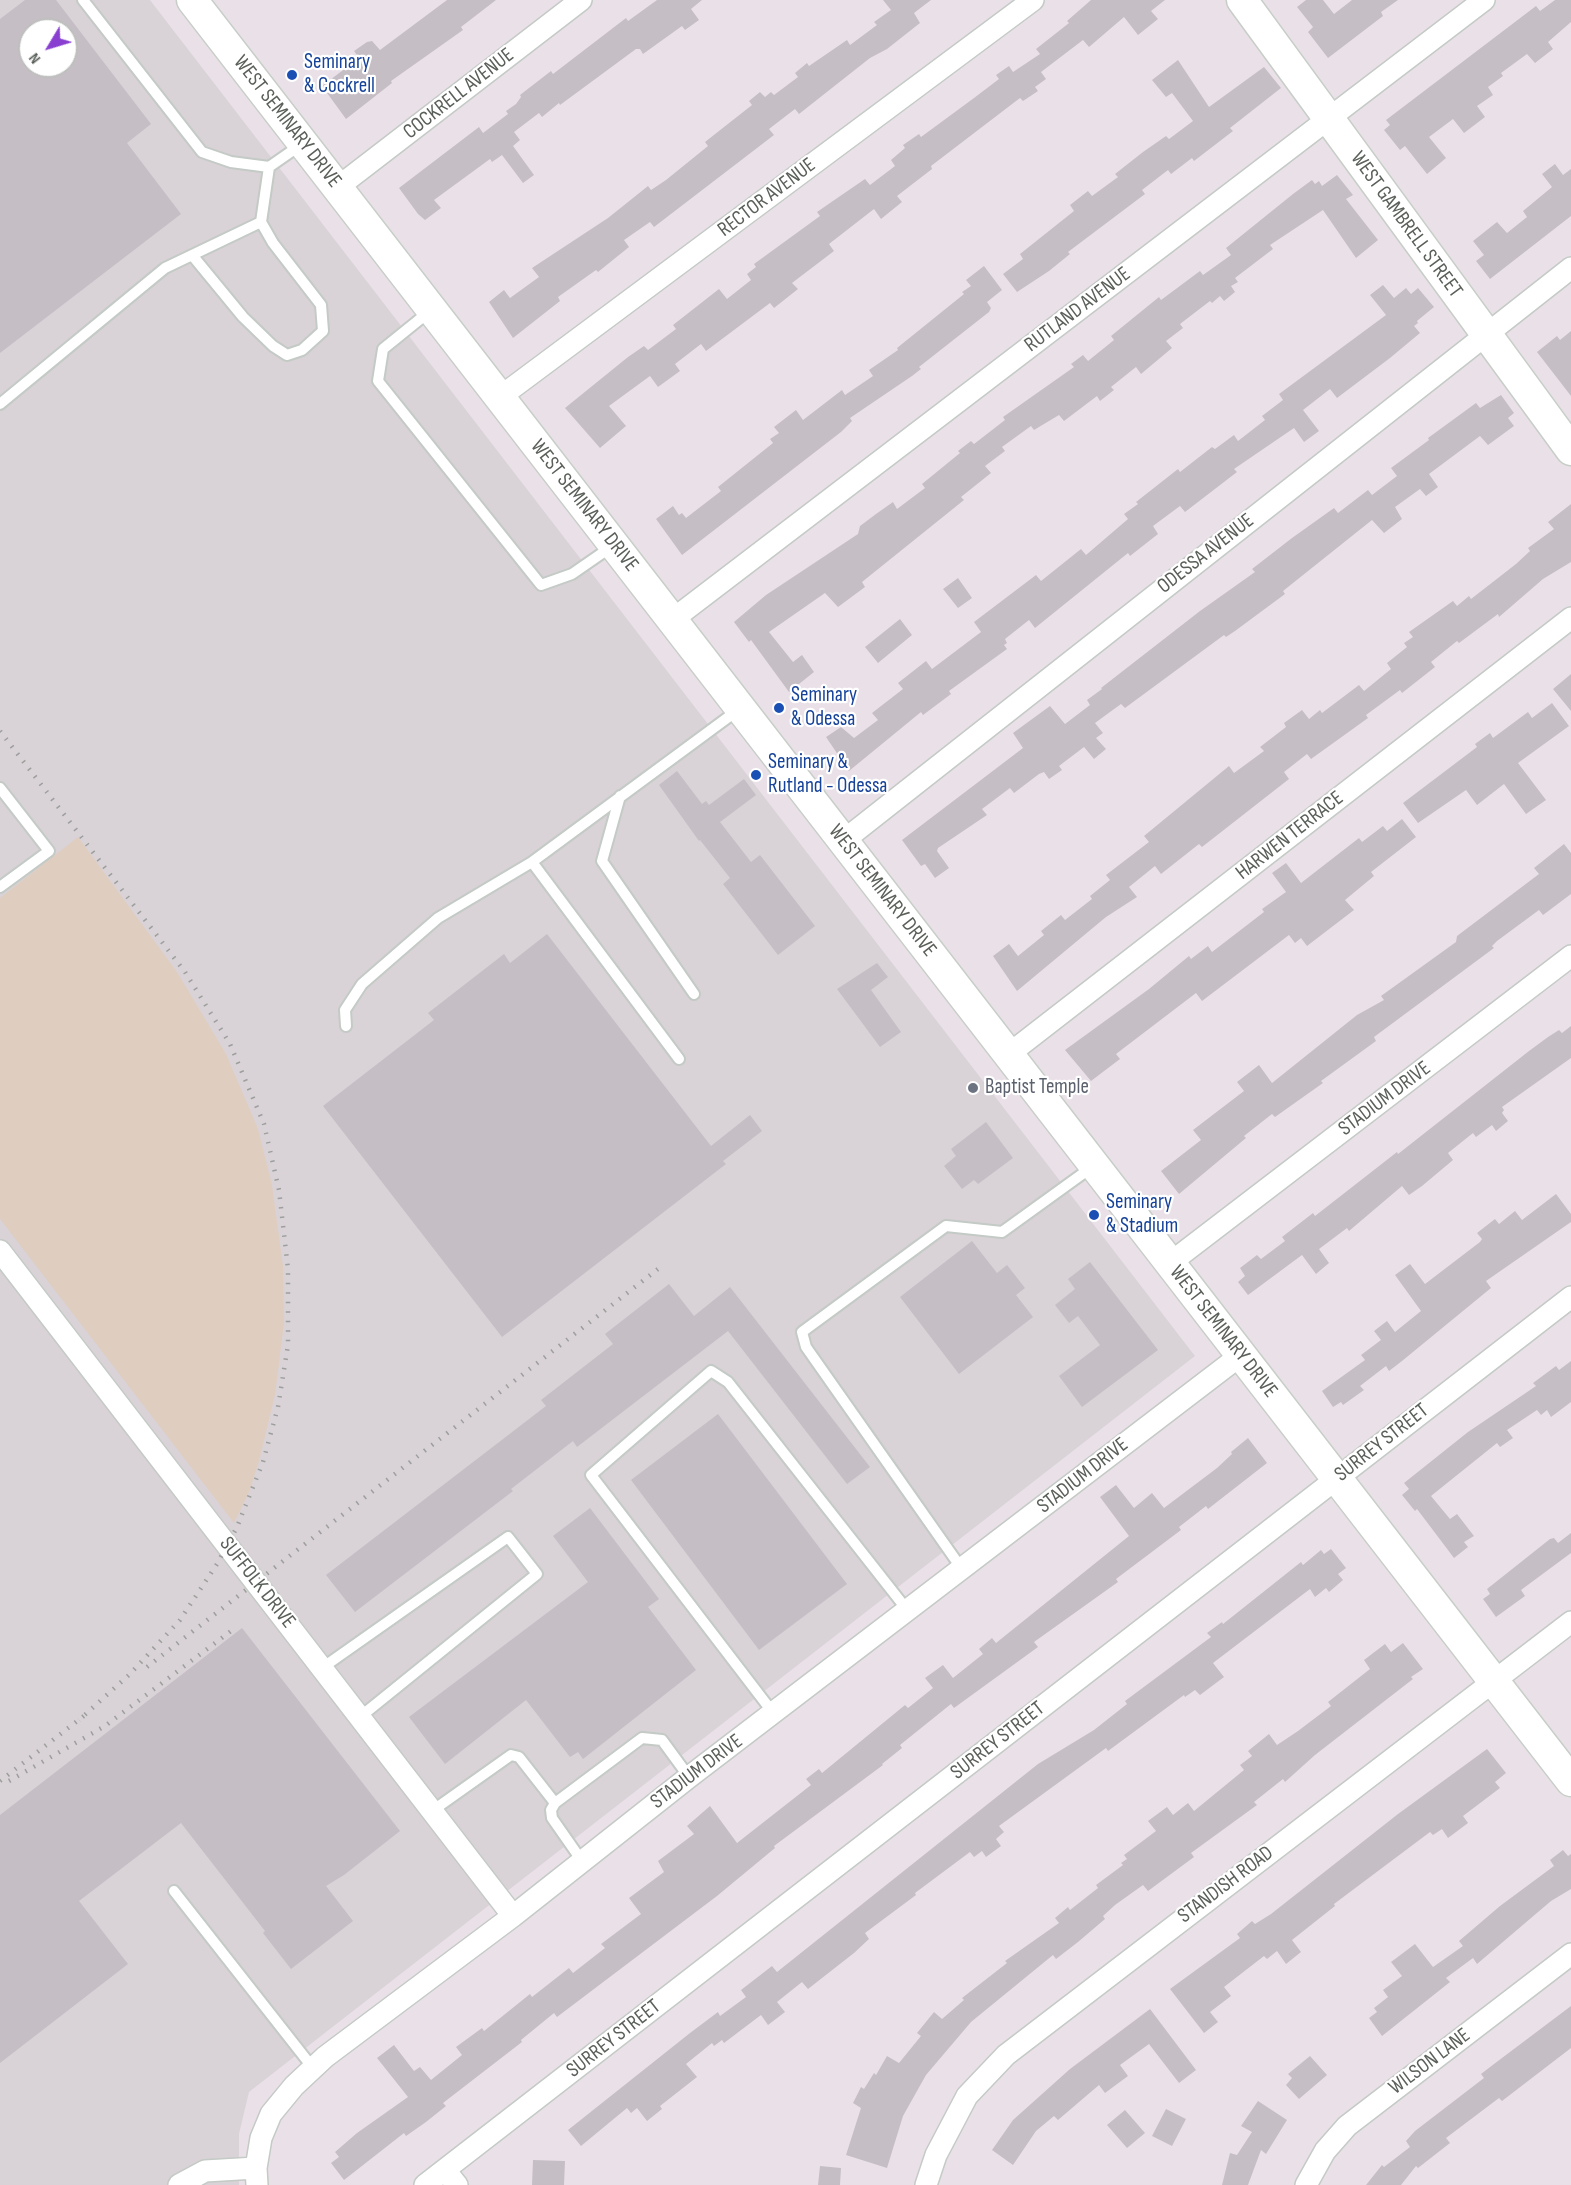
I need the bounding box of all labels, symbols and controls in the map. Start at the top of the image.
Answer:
north arrow [18,18,78,78]
street label: COCKRELL AVENUE [399,43,519,145]
text: N [25,49,45,67]
place label: Seminary & Cockrell [304,50,375,100]
street label: WEST SEMINARY DRIVE [228,51,346,193]
marker: Seminary & Cockrell [285,68,299,82]
street label: WEST GAMBRELL STREET [1345,147,1467,303]
street label: RECTOR AVENUE [713,153,821,243]
street label: RUTLAND AVENUE [1020,262,1136,358]
street label: WEST SEMINARY DRIVE [525,435,643,577]
street label: ODESSA AVENUE [1153,509,1259,599]
place label: Seminary & Odessa [791,683,857,733]
marker: Seminary & Odessa [772,701,786,715]
place label: Seminary & Rutland - Odessa [768,750,887,800]
marker: Seminary & Rutland - Odessa [749,768,763,782]
street label: HARWEN TERRACE [1231,786,1349,886]
street label: WEST SEMINARY DRIVE [823,820,941,962]
street label: STADIUM DRIVE [1334,1056,1436,1142]
place label: Baptist Temple [985,1075,1089,1101]
marker: Baptist Temple [966,1081,980,1095]
place label: Seminary & Stadium [1106,1190,1178,1240]
marker: Seminary & Stadium [1087,1208,1101,1222]
street label: WEST SEMINARY DRIVE [1164,1261,1282,1403]
street label: SURREY STREET [1330,1398,1434,1488]
street label: STADIUM DRIVE [1032,1433,1134,1519]
street label: SUFFOLK DRIVE [214,1532,300,1634]
street label: SURREY STREET [946,1696,1050,1786]
street label: STADIUM DRIVE [646,1729,748,1815]
street label: STANDISH ROAD [1173,1841,1279,1929]
street label: SURREY STREET [562,1994,666,2084]
street label: WILSON LANE [1384,2023,1476,2101]

